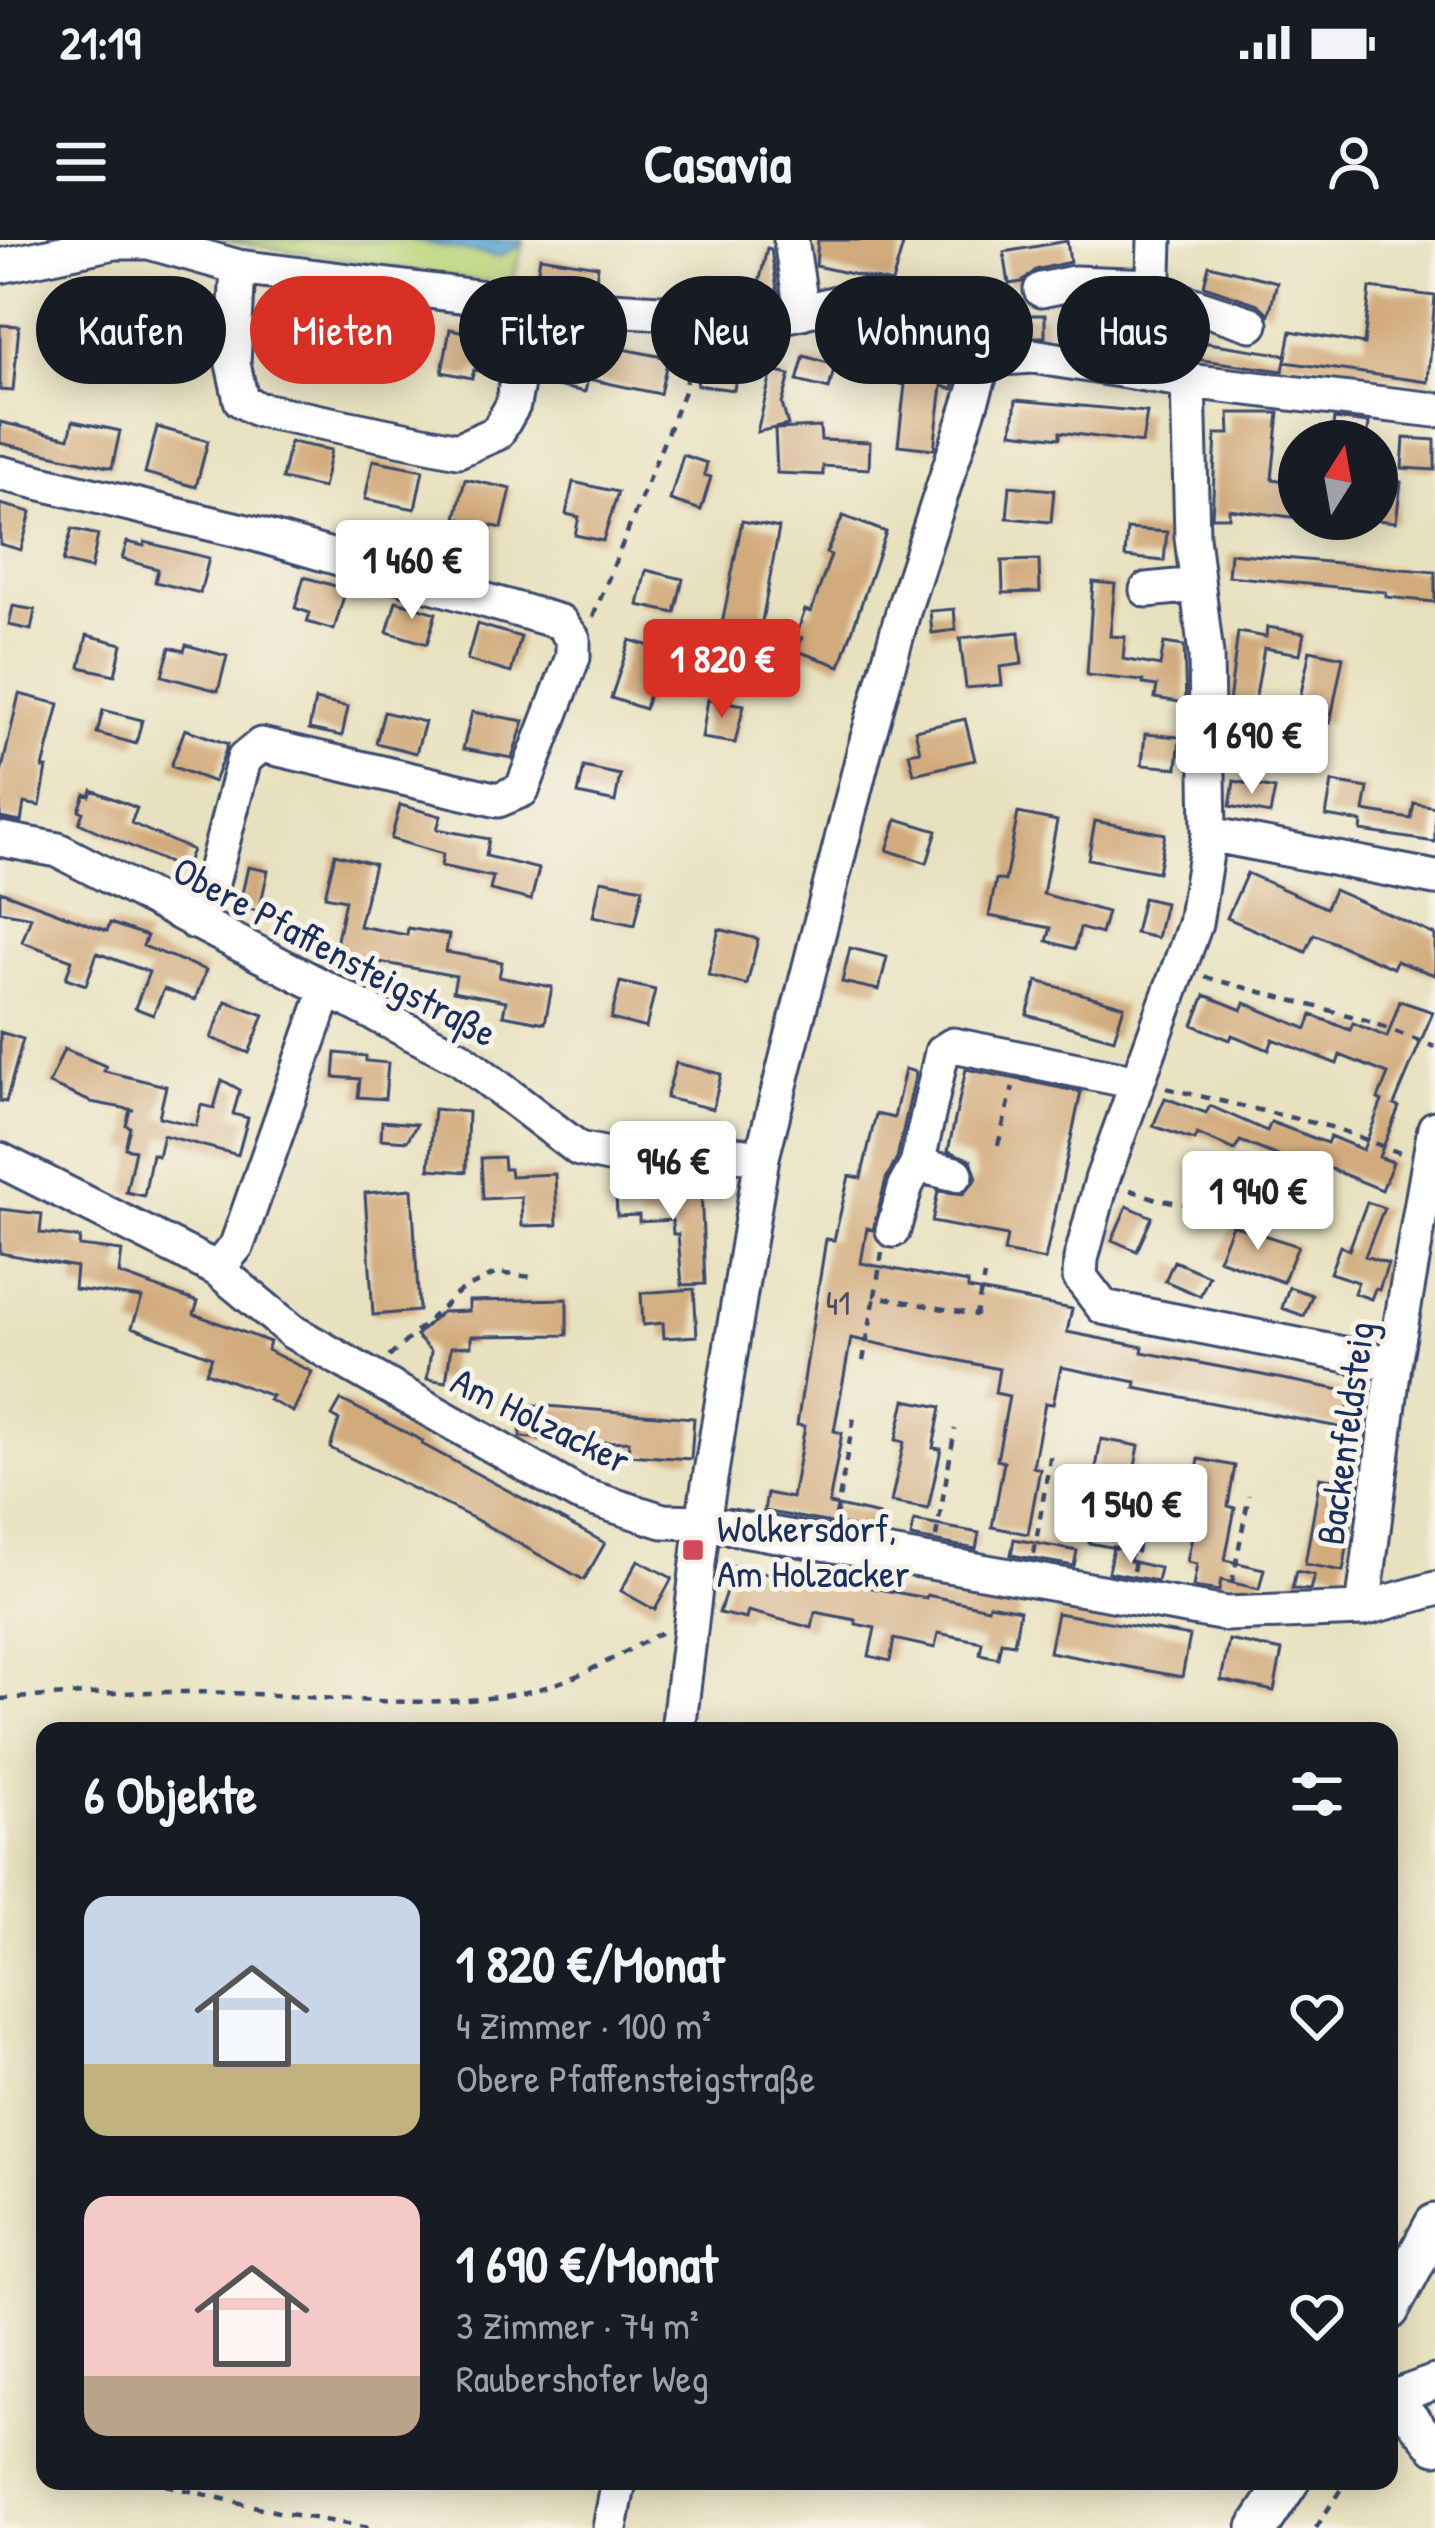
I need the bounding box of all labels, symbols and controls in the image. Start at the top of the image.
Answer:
text: 21:19 [60,12,141,73]
text: Casavia [644,126,791,199]
icon: menu [48,129,114,195]
icon: person [1321,129,1387,195]
chip: Kaufen [36,276,226,384]
chip: Mieten [250,276,435,384]
chip: Filter [459,276,627,384]
chip: Neu [651,276,791,384]
chip: Wohnung [815,276,1033,384]
chip: Haus [1057,276,1210,384]
north arrow [1278,420,1398,540]
map controls [1278,420,1398,540]
pin: 1 460 € [301,520,523,622]
text: 1 460 € [363,532,461,585]
pin: 1 820 € [611,619,833,721]
text: 1 820 € [670,631,774,684]
pin: 1 690 € [1141,695,1363,797]
text: 1 690 € [1203,707,1301,760]
street label: Obere Pfaffensteigstraße [164,843,506,1058]
pin: 946 € [589,1121,757,1223]
text: 946 € [637,1133,709,1186]
pin: 1 940 € [1147,1151,1369,1253]
text: 1 940 € [1209,1163,1307,1216]
house number: 41 [826,1281,850,1325]
street label: Backenfeldsteig [1303,1318,1386,1548]
street label: Am Holzacker [443,1353,639,1486]
pin: 1 540 € [1020,1464,1242,1566]
text: 1 540 € [1081,1476,1181,1529]
place label: Wolkersdorf, Am Holzacker [717,1501,910,1599]
marker: Wolkersdorf, Am Holzacker [680,1537,706,1563]
text: 6 Objekte [84,1760,257,1829]
icon: filters [1284,1761,1350,1827]
text: 1 820 €/Monat [456,1929,724,1998]
icon: home [180,1944,324,2088]
icon: heart [1284,1983,1350,2049]
text: 4 Zimmer · 100 m² [456,1998,711,2051]
text: Obere Pfaffensteigstraße [456,2051,815,2104]
text: 1 690 €/Monat [456,2229,717,2298]
icon: home [180,2244,324,2388]
icon: heart [1284,2283,1350,2349]
text: 3 Zimmer · 74 m² [456,2298,699,2351]
text: Raubershofer Weg [456,2351,709,2404]

